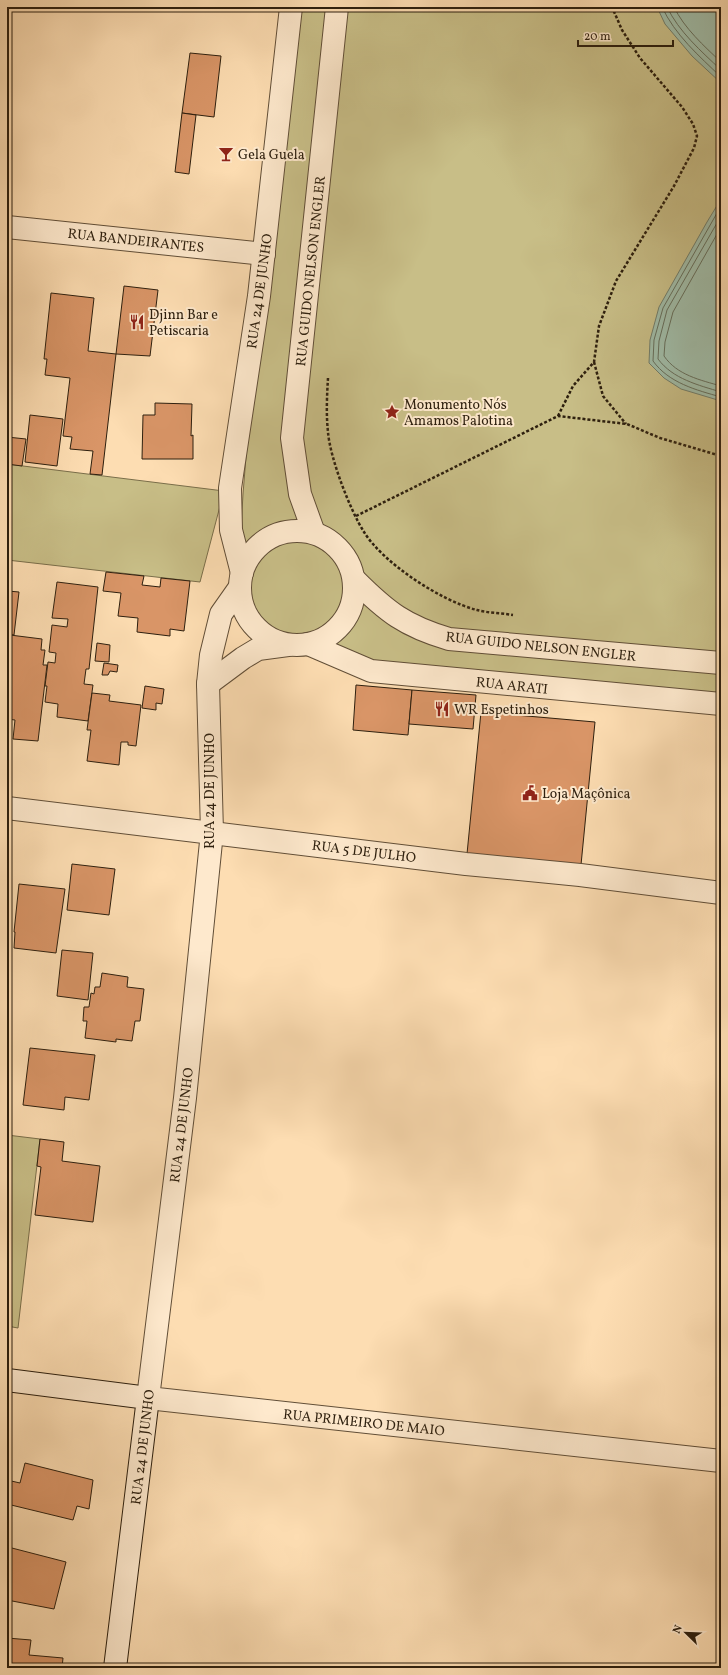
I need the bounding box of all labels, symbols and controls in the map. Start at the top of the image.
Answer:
scale bar [578,22,673,48]
text: 20 m [584,29,611,45]
bar icon: Gela Guela [217,145,235,163]
place label: Gela Guela [238,146,305,165]
street label: RUA GUIDO NELSON ENGLER [292,174,331,367]
street label: RUA BANDEIRANTES [67,225,205,258]
street label: RUA 24 DE JUNHO [243,232,278,350]
place label: Djinn Bar e Petiscaria [149,306,218,341]
restaurant icon: Djinn Bar e Petiscaria [128,313,146,331]
place label: Monumento Nós Amamos Palotina [404,396,513,431]
place icon: Monumento Nós Amamos Palotina [383,403,401,421]
street label: RUA GUIDO NELSON ENGLER [445,628,638,667]
street label: RUA ARATI [475,673,549,700]
restaurant icon: WR Espetinhos [433,700,451,718]
place label: WR Espetinhos [454,701,549,720]
street label: RUA 24 DE JUNHO [201,733,220,849]
public building icon: Loja Maçônica [521,784,539,802]
place label: Loja Maçônica [542,785,631,804]
street label: RUA 5 DE JULHO [311,837,417,868]
street label: RUA 24 DE JUNHO [166,1066,199,1184]
street label: RUA 24 DE JUNHO [127,1388,160,1506]
street label: RUA PRIMEIRO DE MAIO [282,1406,446,1441]
north arrow [666,1613,706,1653]
text: N [670,1623,687,1636]

